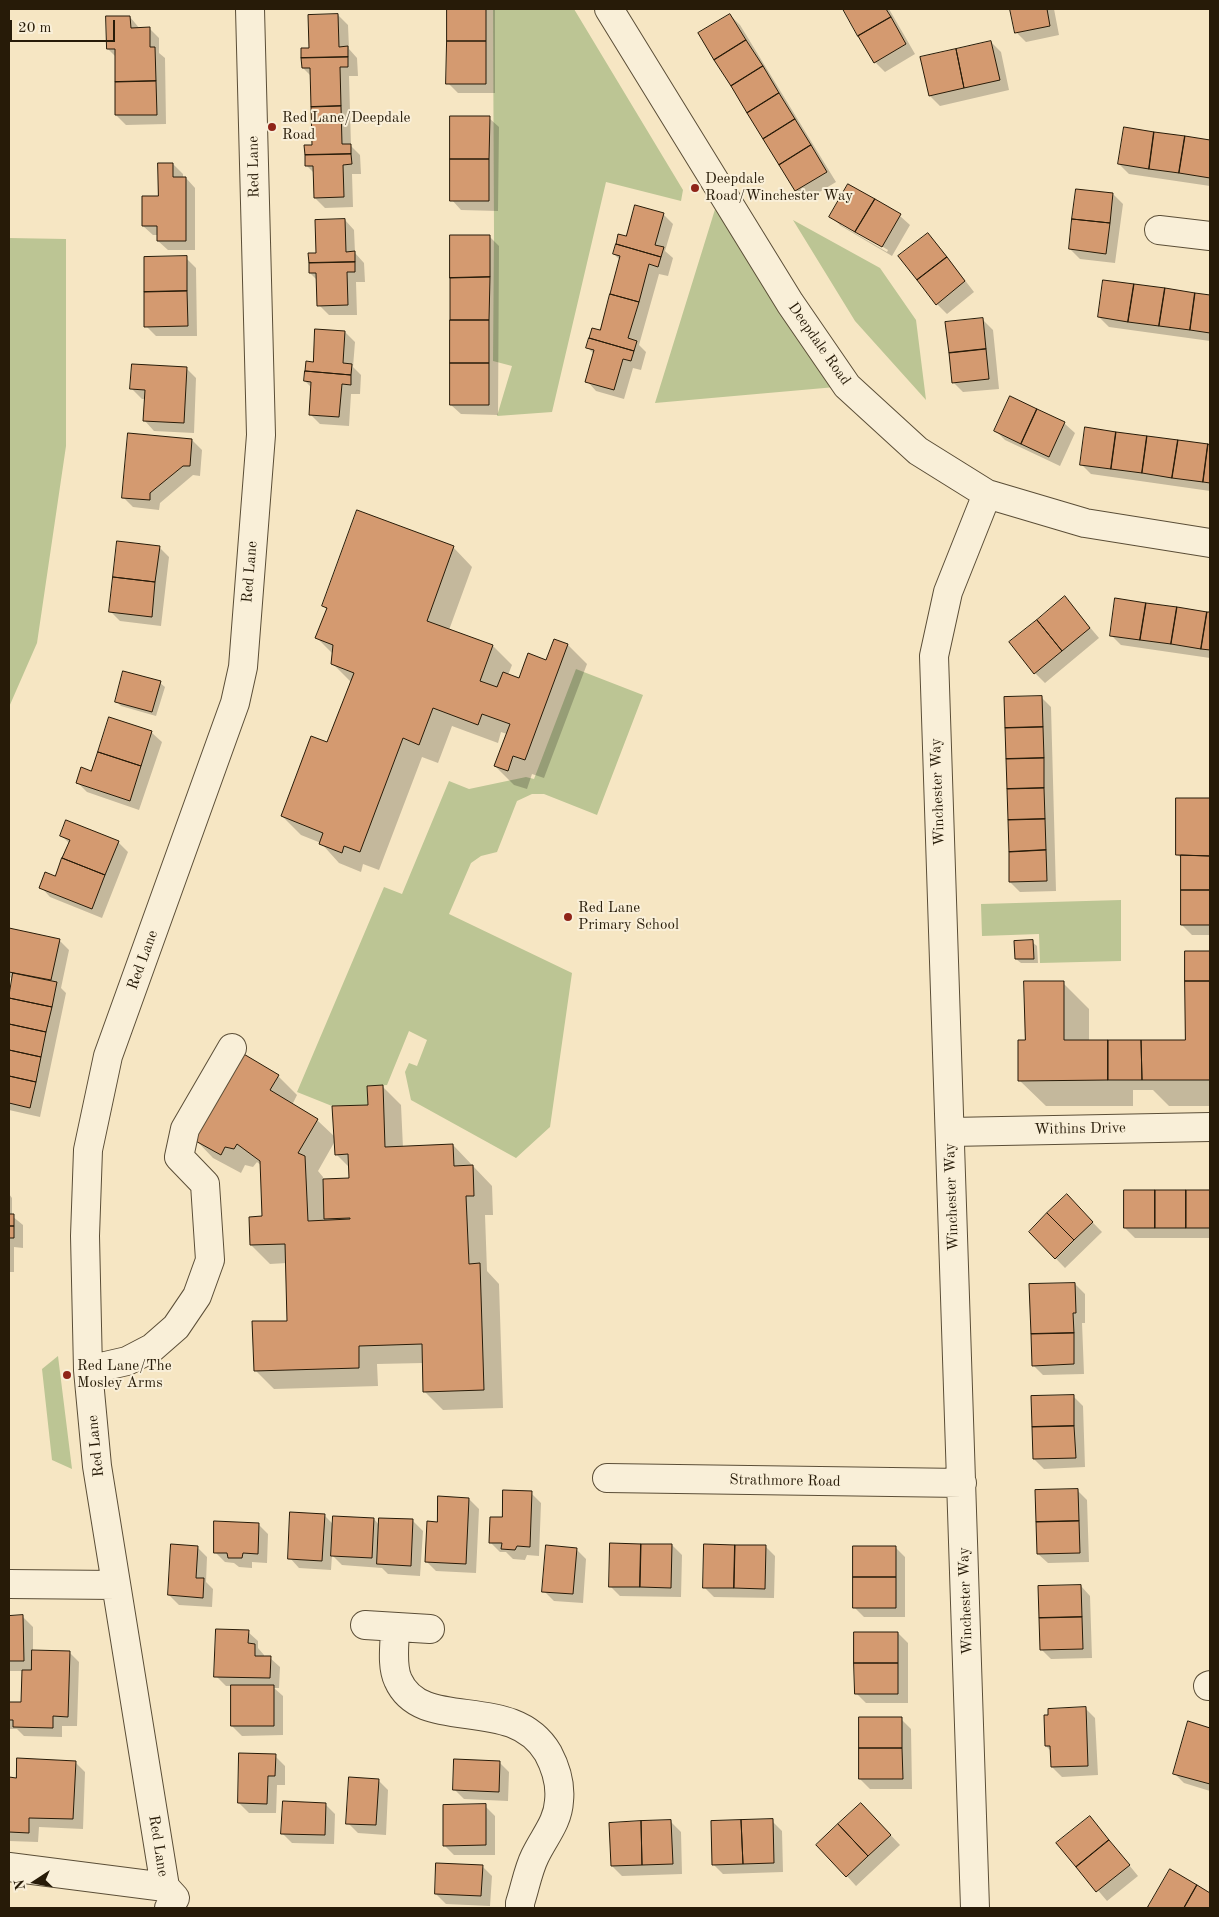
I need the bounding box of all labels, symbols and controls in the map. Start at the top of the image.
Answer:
scale bar [12,10,118,42]
text: 20 m [18,21,52,36]
place label: Red Lane/Deepdale Road [282,109,410,144]
marker: Red Lane/Deepdale Road [266,121,278,133]
street label: Red Lane [244,136,264,198]
place label: Deepdale Road/Winchester Way [705,170,853,205]
marker: Deepdale Road/Winchester Way [689,182,701,194]
street label: Deepdale Road [784,299,854,389]
street label: Red Lane [238,540,262,604]
street label: Winchester Way [927,738,949,846]
place label: Red Lane Primary School [578,899,679,934]
marker: Red Lane Primary School [562,911,574,923]
street label: Red Lane [124,928,162,992]
street label: Withins Drive [1034,1119,1126,1139]
street label: Winchester Way [941,1143,963,1251]
place label: Red Lane/The Mosley Arms [77,1357,172,1392]
marker: Red Lane/The Mosley Arms [61,1369,73,1381]
street label: Red Lane [84,1414,108,1478]
street label: Strathmore Road [729,1471,841,1491]
street label: Winchester Way [955,1547,977,1655]
street label: Red Lane [144,1814,172,1878]
north arrow [10,1857,60,1907]
text: N [12,1878,28,1891]

